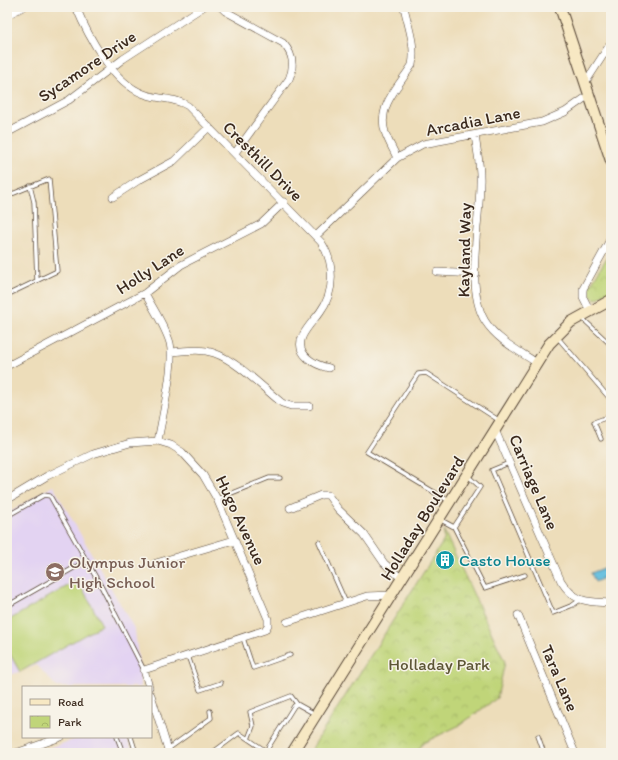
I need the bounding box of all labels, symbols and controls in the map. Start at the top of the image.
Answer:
street label: Sycamore Drive [34,26,140,106]
street label: Arcadia Lane [424,102,522,140]
street label: Cresthill Drive [219,117,307,205]
street label: Kayland Way [453,202,475,298]
street label: Holly Lane [112,240,188,298]
street label: Carriage Lane [505,431,563,533]
street label: Holladay Boulevard [376,452,468,584]
street label: Hugo Avenue [212,472,270,568]
building icon: Casto House [434,549,456,571]
place label: Casto House [459,550,551,570]
place label: Olympus Junior High School [69,552,185,592]
school or university icon: Olympus Junior High School [44,561,66,583]
street label: Tara Lane [537,642,583,714]
park label: Holladay Park [388,654,490,674]
legend [22,686,152,738]
text: Road [58,695,84,709]
text: Park [58,715,82,729]

